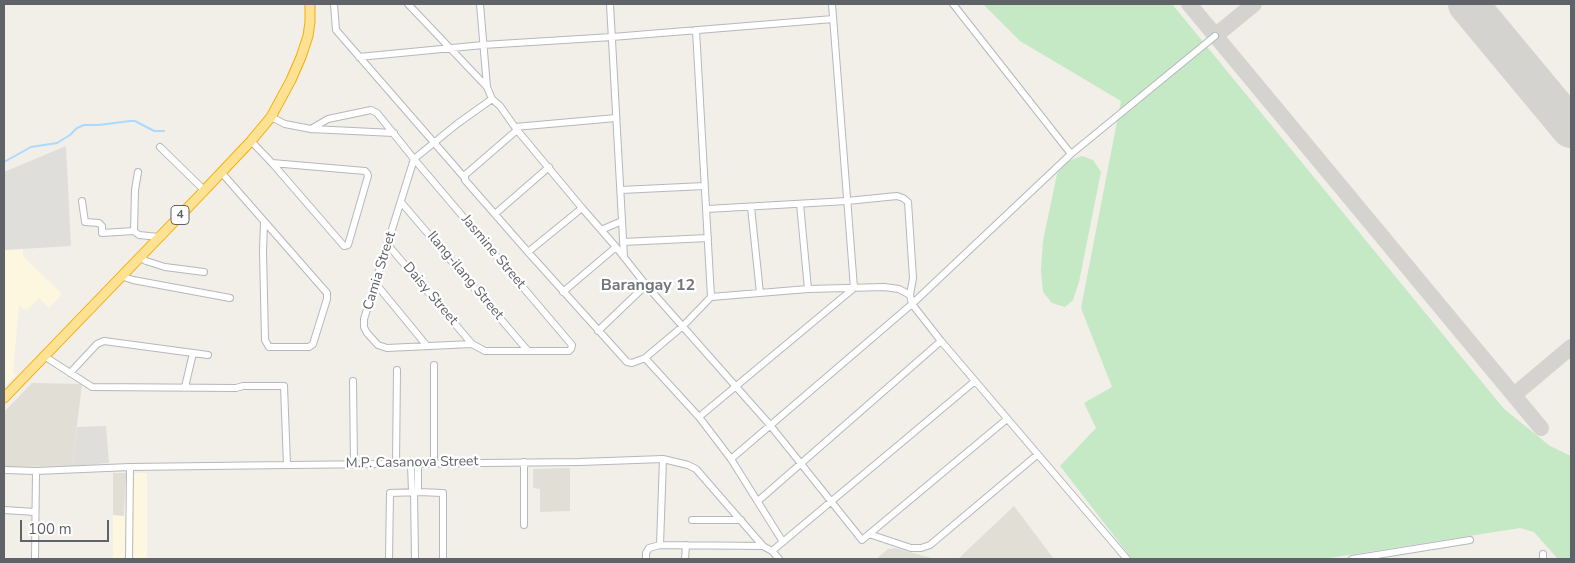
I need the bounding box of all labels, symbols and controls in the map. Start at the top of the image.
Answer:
road number: 4 [171,206,189,224]
street label: Jasmine Street [457,212,529,292]
street label: Ilang-ilang Street [423,228,507,324]
street label: Camia Street [360,230,400,312]
street label: Daisy Street [399,259,461,329]
district label: Barangay 12 [601,276,695,296]
street label: M.P. Casanova Street [345,453,479,473]
scale bar [22,510,111,542]
text: 100 m [28,519,72,539]

